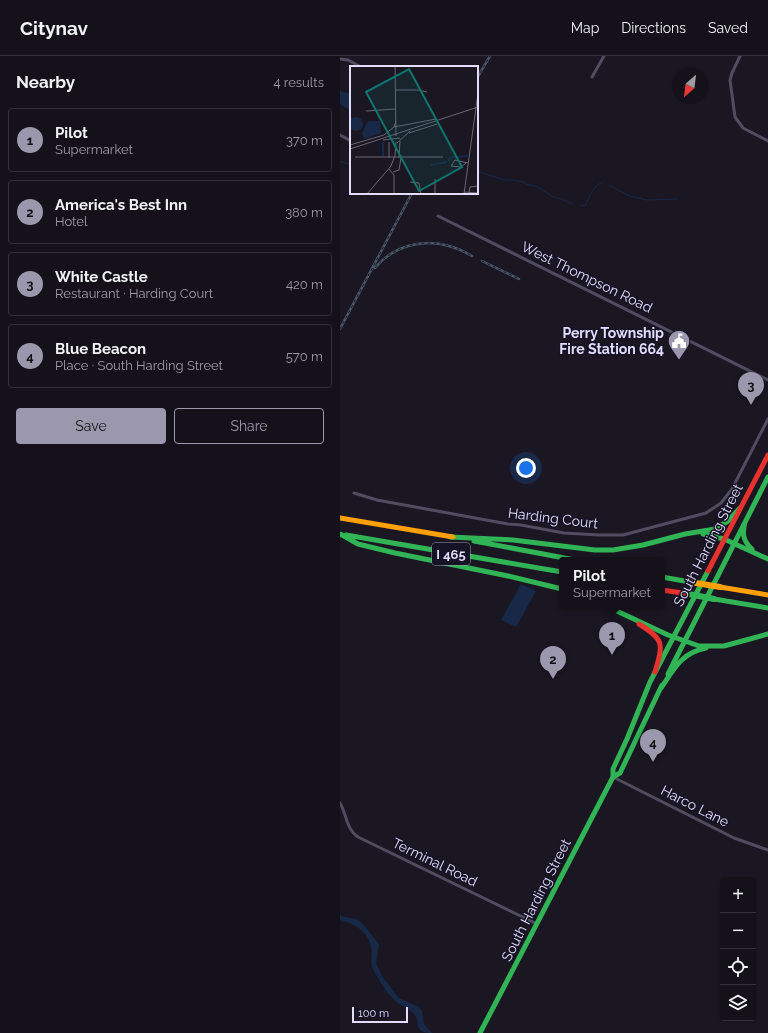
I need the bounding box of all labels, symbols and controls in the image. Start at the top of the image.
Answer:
text: Citynav [20,17,88,39]
text: Map [571,20,599,36]
text: Directions [621,20,686,36]
text: Saved [708,20,748,36]
inset map [350,66,478,194]
north arrow [672,68,708,104]
text: Nearby [16,72,75,92]
text: 4 results [273,75,324,90]
text: Pilot [55,124,88,142]
text: 1 [27,133,33,148]
text: 370 m [286,133,323,148]
text: Supermarket [55,142,133,157]
text: America's Best Inn [55,196,187,214]
text: 2 [26,205,34,220]
text: 380 m [285,205,323,220]
text: Hotel [55,214,88,229]
street label: West Thompson Road [519,238,655,316]
text: White Castle [55,268,148,286]
text: 3 [26,277,34,292]
text: 420 m [286,277,323,292]
text: Restaurant · Harding Court [55,286,213,301]
place label: Perry Township Fire Station 664 [559,325,664,357]
public building icon: Perry Township Fire Station 664 [666,328,692,361]
text: Blue Beacon [55,340,146,358]
text: 4 [26,349,34,364]
text: 570 m [286,349,323,364]
text: Place · South Harding Street [55,358,223,373]
pin: 3 [738,372,764,405]
button: Save [16,408,166,444]
button: Share [174,408,324,444]
your location [516,458,536,478]
street label: South Harding Street [670,481,746,609]
street label: Harding Court [507,505,599,531]
road number: I 465 [432,543,470,565]
popup [559,557,665,609]
text: Pilot [573,567,606,585]
text: Supermarket [573,585,651,600]
pin: 1 [599,622,625,655]
pin: 2 [540,646,566,679]
pin: 4 [640,729,666,762]
street label: Harco Lane [658,782,732,830]
street label: Terminal Road [390,835,480,889]
street label: South Harding Street [498,836,574,964]
map controls [720,877,756,1021]
button: + [720,877,756,913]
button: − [720,913,756,949]
button: locate [720,949,756,985]
button: layers [720,985,756,1021]
scale bar [352,1005,408,1024]
text: 100 m [358,1007,389,1020]

